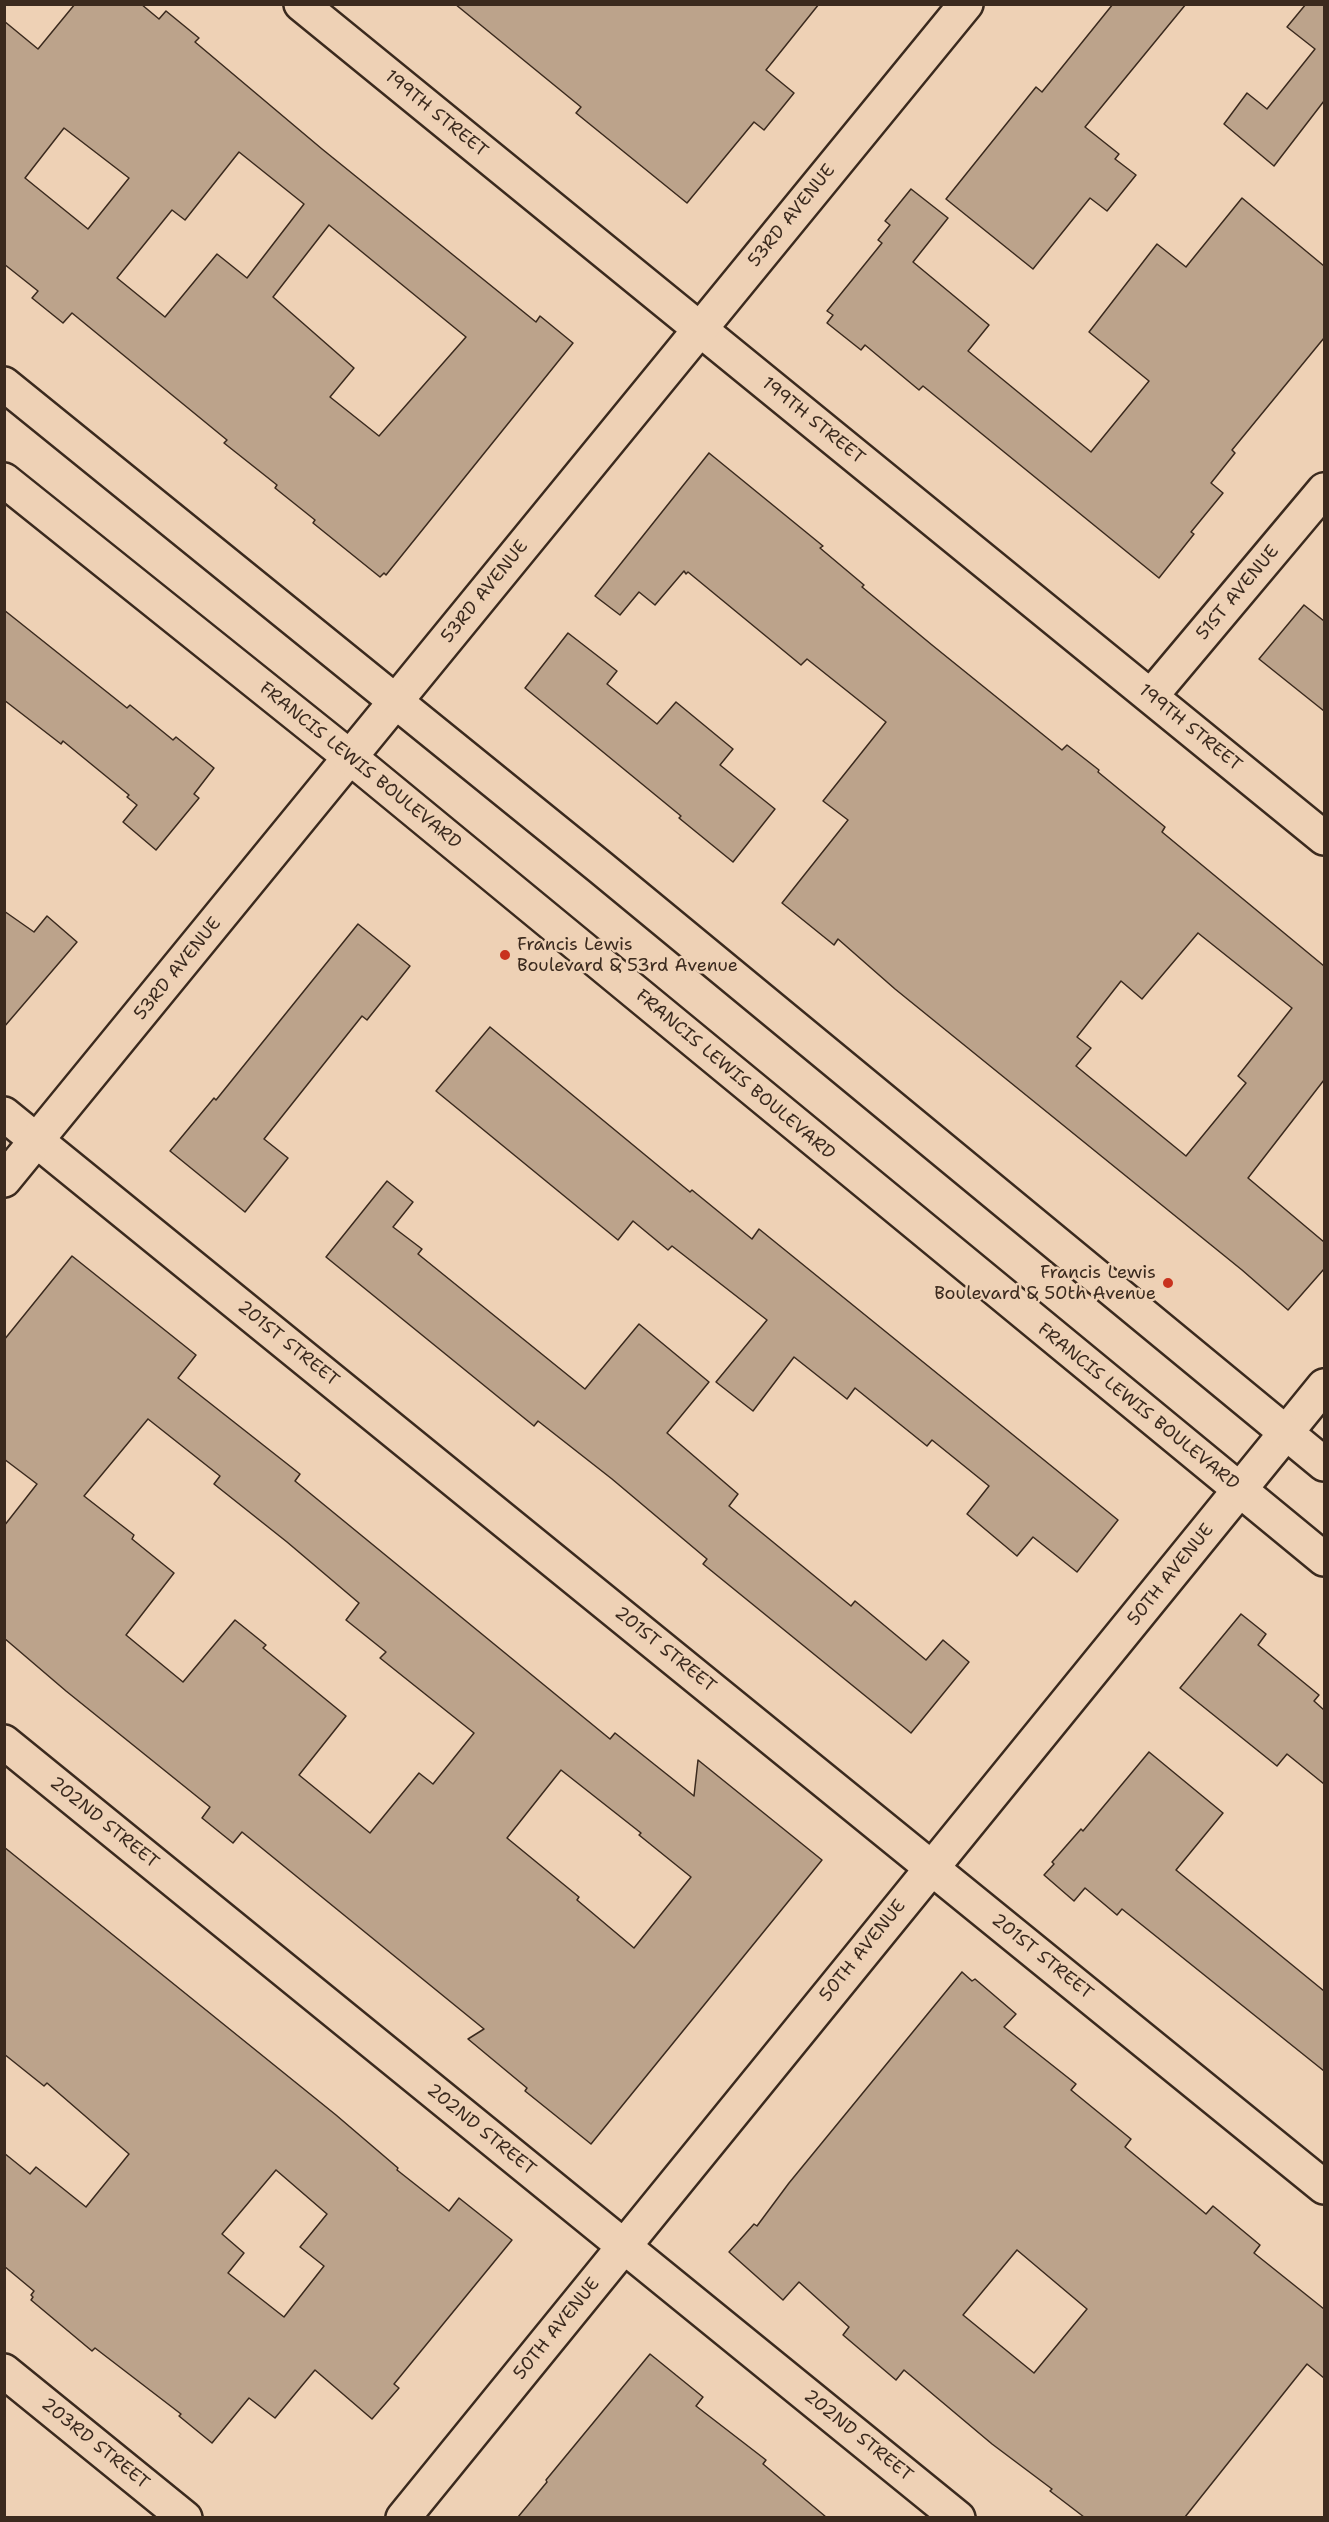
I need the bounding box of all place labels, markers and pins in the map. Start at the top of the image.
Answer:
place label: Francis Lewis Boulevard & 53rd Avenue [517,934,738,976]
marker: Francis Lewis Boulevard & 53rd Avenue [498,948,512,962]
place label: Francis Lewis Boulevard & 50th Avenue [934,1262,1156,1304]
marker: Francis Lewis Boulevard & 50th Avenue [1161,1276,1175,1290]

